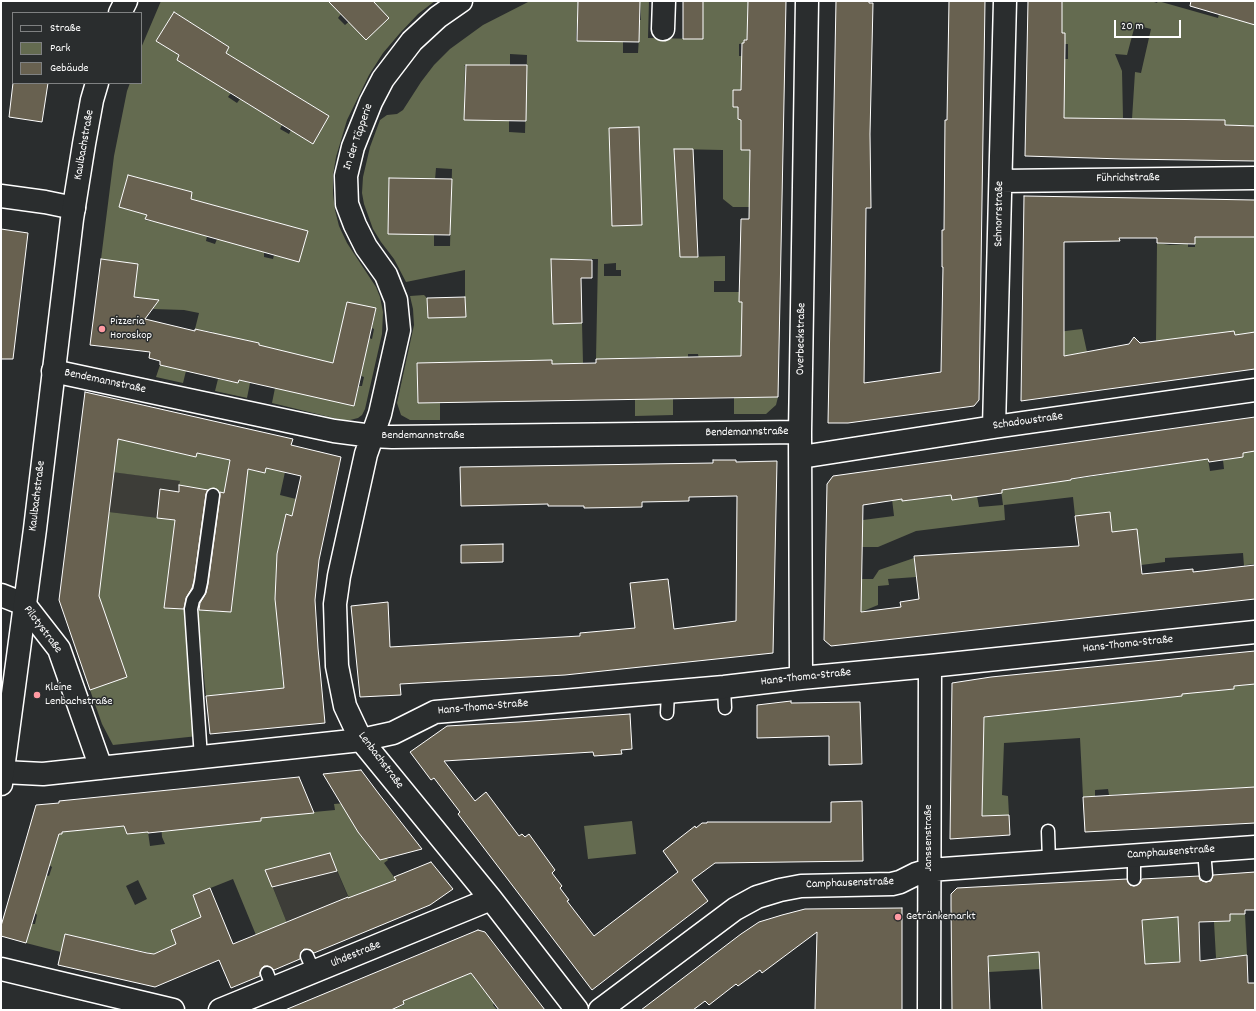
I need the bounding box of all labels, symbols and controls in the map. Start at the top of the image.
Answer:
legend [12,12,142,84]
scale bar [1116,12,1183,38]
text: 20 m [1121,18,1144,35]
text: Straße [50,20,81,37]
text: Park [50,40,70,57]
text: Gebäude [50,60,89,77]
street label: In der Täpperie [341,102,377,172]
street label: Kaulbachstraße [72,109,98,181]
street label: Führichstraße [1096,171,1160,187]
street label: Schnorrstraße [992,181,1008,247]
street label: Overbeckstraße [794,303,810,375]
place label: Pizzeria Horoskop [110,315,152,343]
marker: Pizzeria Horoskop [97,324,107,334]
street label: Bendemannstraße [63,366,147,398]
street label: Schadowstraße [992,410,1064,434]
street label: Bendemannstraße [705,425,789,441]
street label: Bendemannstraße [382,429,464,443]
street label: Kaulbachstraße [27,460,49,532]
street label: Pilotystraße [19,603,65,657]
street label: Hans-Thoma-Straße [1082,633,1174,657]
street label: Hans-Thoma-Straße [760,666,852,690]
place label: Kleine Lenbachstraße [45,681,112,709]
marker: Kleine Lenbachstraße [32,690,42,700]
street label: Hans-Thoma-Straße [437,697,529,719]
street label: Lenbachstraße [354,730,406,792]
street label: Janssenstraße [922,804,936,872]
street label: Camphausenstraße [1127,843,1215,863]
street label: Camphausenstraße [806,875,894,893]
place label: Getränkemarkt [906,910,976,924]
marker: Getränkemarkt [893,912,903,922]
street label: Uhdestraße [329,938,383,972]

